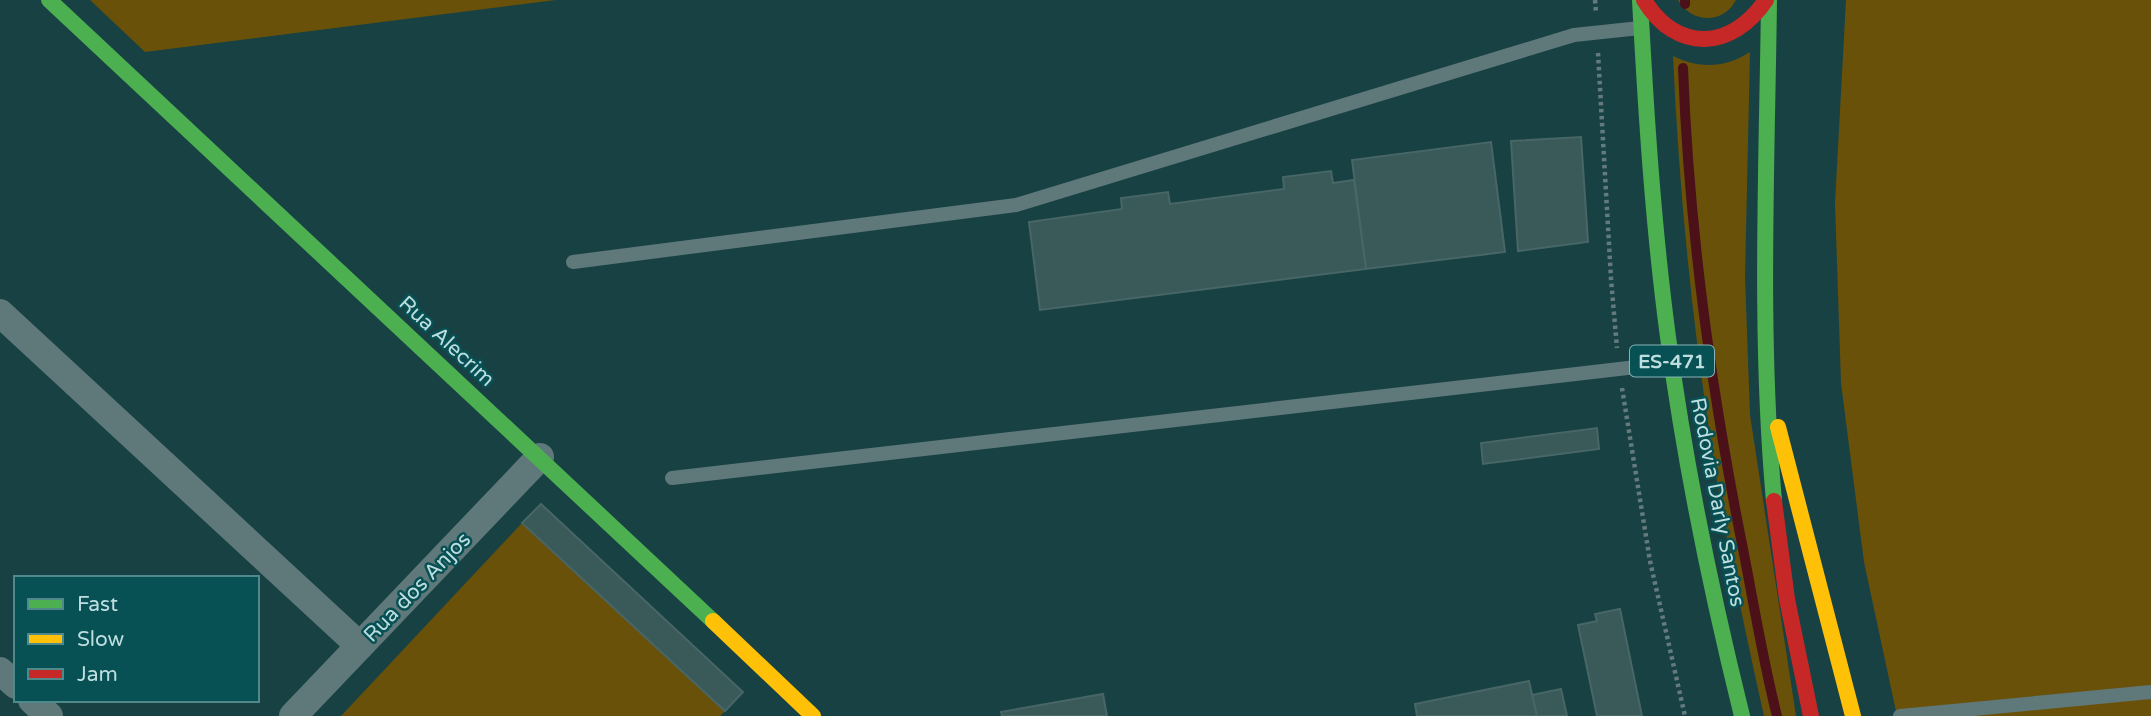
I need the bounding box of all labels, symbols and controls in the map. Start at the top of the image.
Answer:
street label: Rua Alecrim [394,291,500,392]
road number: ES-471 [1630,346,1714,376]
street label: Rodovia Darly Santos [1685,395,1750,609]
street label: Rua dos Anjos [359,527,476,647]
legend [14,576,259,702]
text: Fast [77,592,118,617]
text: Slow [77,627,125,652]
text: Jam [77,662,118,687]

